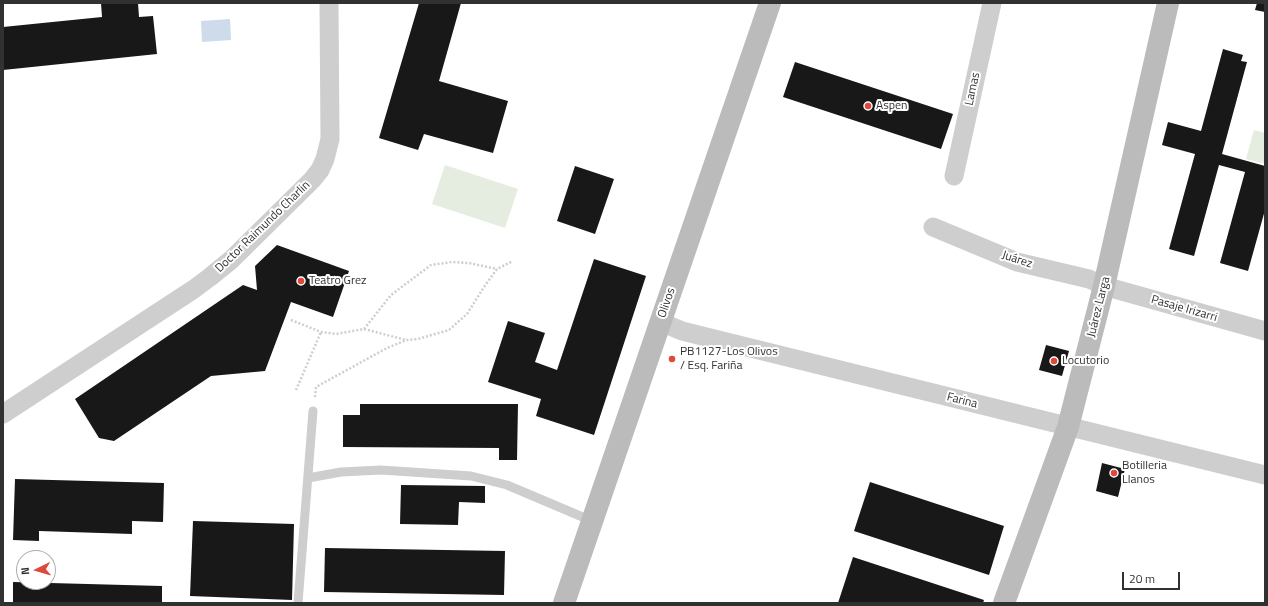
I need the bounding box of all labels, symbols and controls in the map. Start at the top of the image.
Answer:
street label: Lamas [962,71,984,107]
place label: Aspen [876,99,908,113]
marker: Aspen [863,101,873,111]
street label: Doctor Raimundo Charlin [213,178,313,276]
street label: Juárez [1000,248,1034,272]
place label: Teatro Grez [309,274,366,288]
street label: Juárez Larga [1085,275,1113,339]
marker: Teatro Grez [296,276,306,286]
street label: Olivos [655,286,679,320]
street label: Pasaje Irizarri [1149,293,1219,325]
place label: PB1127-Los Olivos / Esq. Fariña [680,345,778,373]
marker: PB1127-Los Olivos / Esq. Fariña [667,354,677,364]
place label: Locutorio [1062,354,1109,368]
marker: Locutorio [1049,356,1059,366]
street label: Farina [945,390,979,412]
place label: Botilleria Llanos [1122,459,1167,487]
marker: Botilleria Llanos [1109,468,1119,478]
north arrow [16,550,56,590]
scale bar [1124,564,1182,590]
text: N [17,566,33,575]
text: 20 m [1129,569,1155,588]

